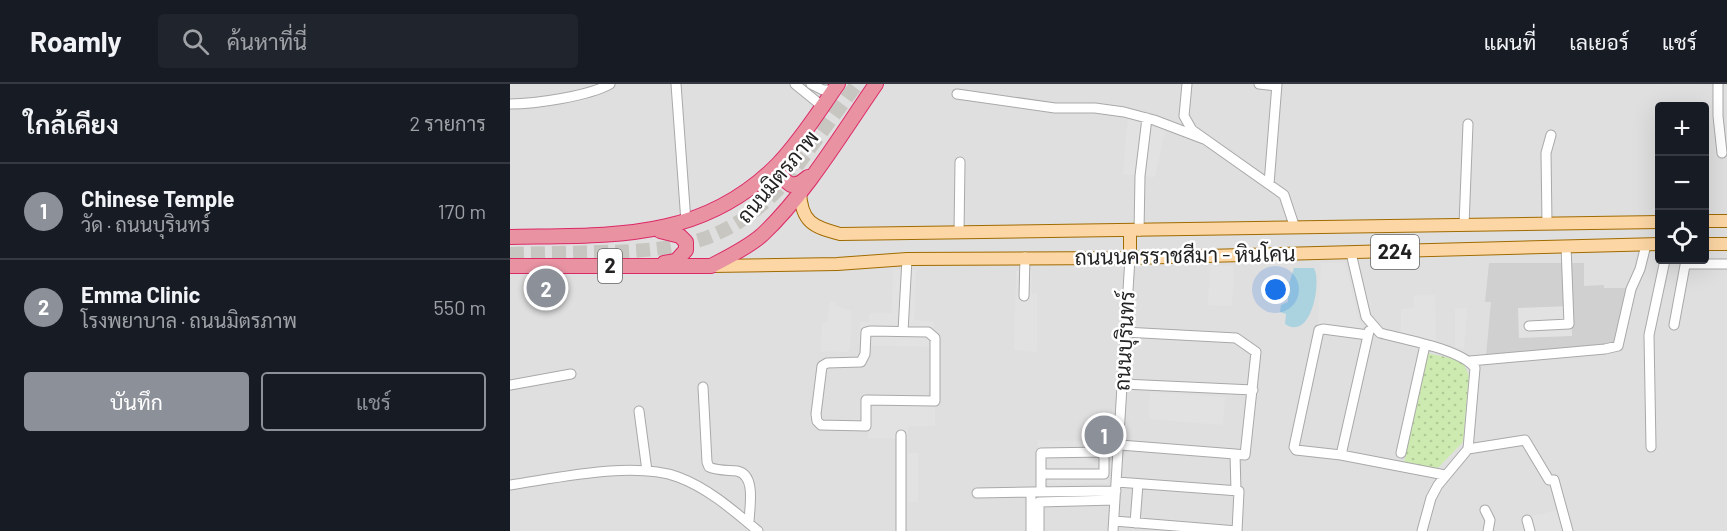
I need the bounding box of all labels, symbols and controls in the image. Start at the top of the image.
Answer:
search box [158,14,578,68]
text: Roamly [30,24,122,58]
icon: search [179,25,212,58]
text: ค้นหาที่นี่ [227,28,307,54]
text: แผนที่ [1484,29,1536,54]
text: เลเยอร์ [1569,29,1629,54]
text: แชร์ [1662,29,1697,54]
map controls [1655,102,1709,264]
button: + [1655,102,1709,156]
text: ใกล้เคียง [24,108,119,139]
text: 2 รายการ [410,111,486,135]
street label: ถนนมิตรภาพ [731,125,823,227]
button: − [1655,156,1709,210]
text: Chinese Temple [81,185,235,211]
text: 1 [40,199,47,223]
text: 170 m [438,199,486,223]
button: locate [1655,210,1709,264]
text: วัด · ถนนบุรินทร์ [81,212,211,236]
road number: 224 [1371,235,1419,269]
street label: ถนนนครราชสีมา - หินโคน [1074,240,1296,269]
road number: 2 [598,249,622,283]
pin: 2 [526,266,566,310]
your location [1261,275,1290,304]
text: Emma Clinic [81,281,200,307]
street label: ถนนบุรินทร์ [1108,290,1142,392]
text: 2 [38,295,49,319]
text: 550 m [434,295,486,319]
text: โรงพยาบาล · ถนนมิตรภาพ [81,308,297,332]
button: บันทึก [24,372,249,431]
button: แชร์ [261,372,486,431]
pin: 1 [1084,412,1124,458]

